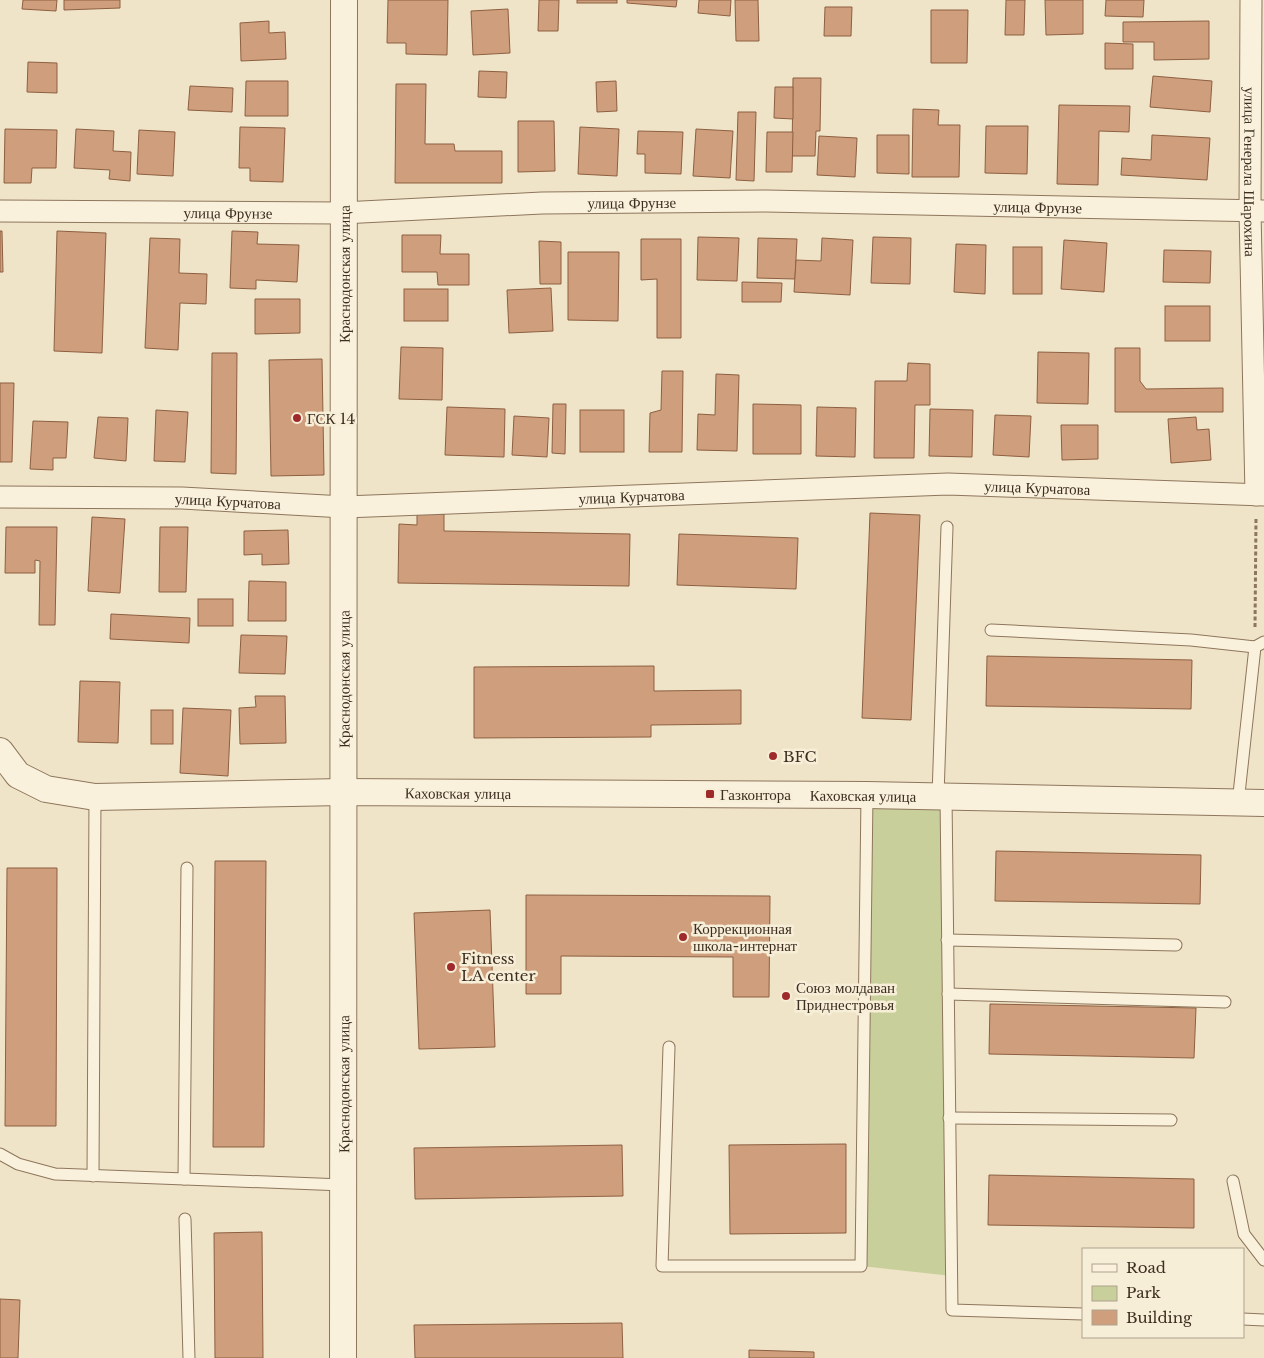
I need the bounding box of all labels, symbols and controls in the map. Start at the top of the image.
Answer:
street label: улица Генерала Шарохина [1240,87,1260,257]
street label: улица Фрунзе [587,192,677,212]
street label: улица Фрунзе [993,196,1083,217]
street label: улица Фрунзе [184,203,273,222]
street label: Краснодонская улица [334,205,353,343]
place label: ГСК 14 [307,409,355,428]
marker: ГСК 14 [291,412,303,424]
street label: улица Курчатова [984,476,1091,498]
street label: улица Курчатова [578,485,685,508]
street label: улица Курчатова [175,488,282,513]
street label: Краснодонская улица [334,610,353,748]
place label: BFC [783,747,817,766]
marker: BFC [767,750,779,762]
street label: Каховская улица [405,783,512,802]
place label: Газконтора [720,785,791,804]
street label: Каховская улица [810,785,917,805]
marker: Газконтора [704,788,716,800]
place label: Коррекционная школа-интернат [693,919,798,955]
marker: Коррекционная школа-интернат [677,931,689,943]
place label: Fitness LA center [461,949,536,985]
marker: Fitness LA center [445,961,457,973]
place label: Союз молдаван Приднестровья [796,978,895,1014]
marker: Союз молдаван Приднестровья [780,990,792,1002]
street label: Краснодонская улица [334,1015,353,1153]
legend [1082,1248,1244,1338]
text: Road [1126,1258,1166,1277]
text: Park [1126,1283,1162,1302]
text: Building [1126,1308,1193,1327]

